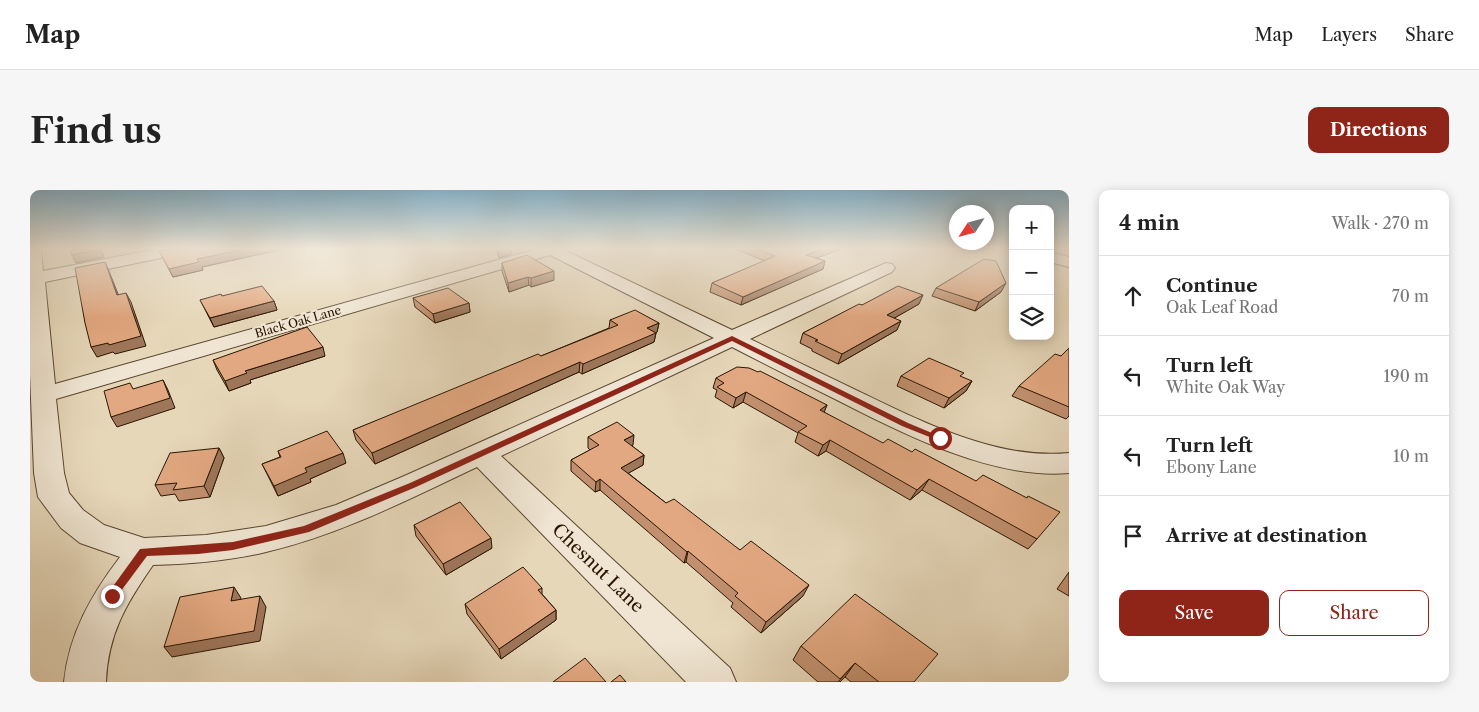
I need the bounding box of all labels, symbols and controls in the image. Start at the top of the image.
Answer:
text: Map [25,20,80,49]
text: Map [1255,24,1293,46]
text: Layers [1321,24,1377,46]
text: Share [1405,24,1454,46]
button: Directions [1308,107,1449,153]
text: Find us [30,109,162,152]
north arrow [949,205,994,250]
map controls [1009,205,1054,340]
button: + [1009,205,1054,250]
text: 4 min [1119,210,1180,235]
text: Walk · 270 m [1331,213,1429,233]
button: − [1009,250,1054,295]
text: Continue [1166,274,1258,297]
icon: ahead [1119,282,1147,310]
text: 70 m [1392,286,1429,306]
button: layers [1009,295,1054,340]
text: Oak Leaf Road [1166,297,1278,317]
street label: Black Oak Lane [253,302,343,341]
text: Turn left [1166,354,1253,377]
icon: left [1119,362,1147,390]
text: 190 m [1384,366,1429,386]
text: White Oak Way [1166,377,1285,397]
route start [929,427,952,450]
text: Turn left [1166,434,1253,457]
icon: left [1119,442,1147,470]
text: 10 m [1393,446,1429,466]
text: Ebony Lane [1166,457,1257,477]
street label: Chesnut Lane [547,519,649,617]
icon: arrive [1119,522,1147,550]
text: Arrive at destination [1166,524,1367,547]
route end [101,585,124,608]
button: Save [1119,590,1269,636]
button: Share [1279,590,1429,636]

